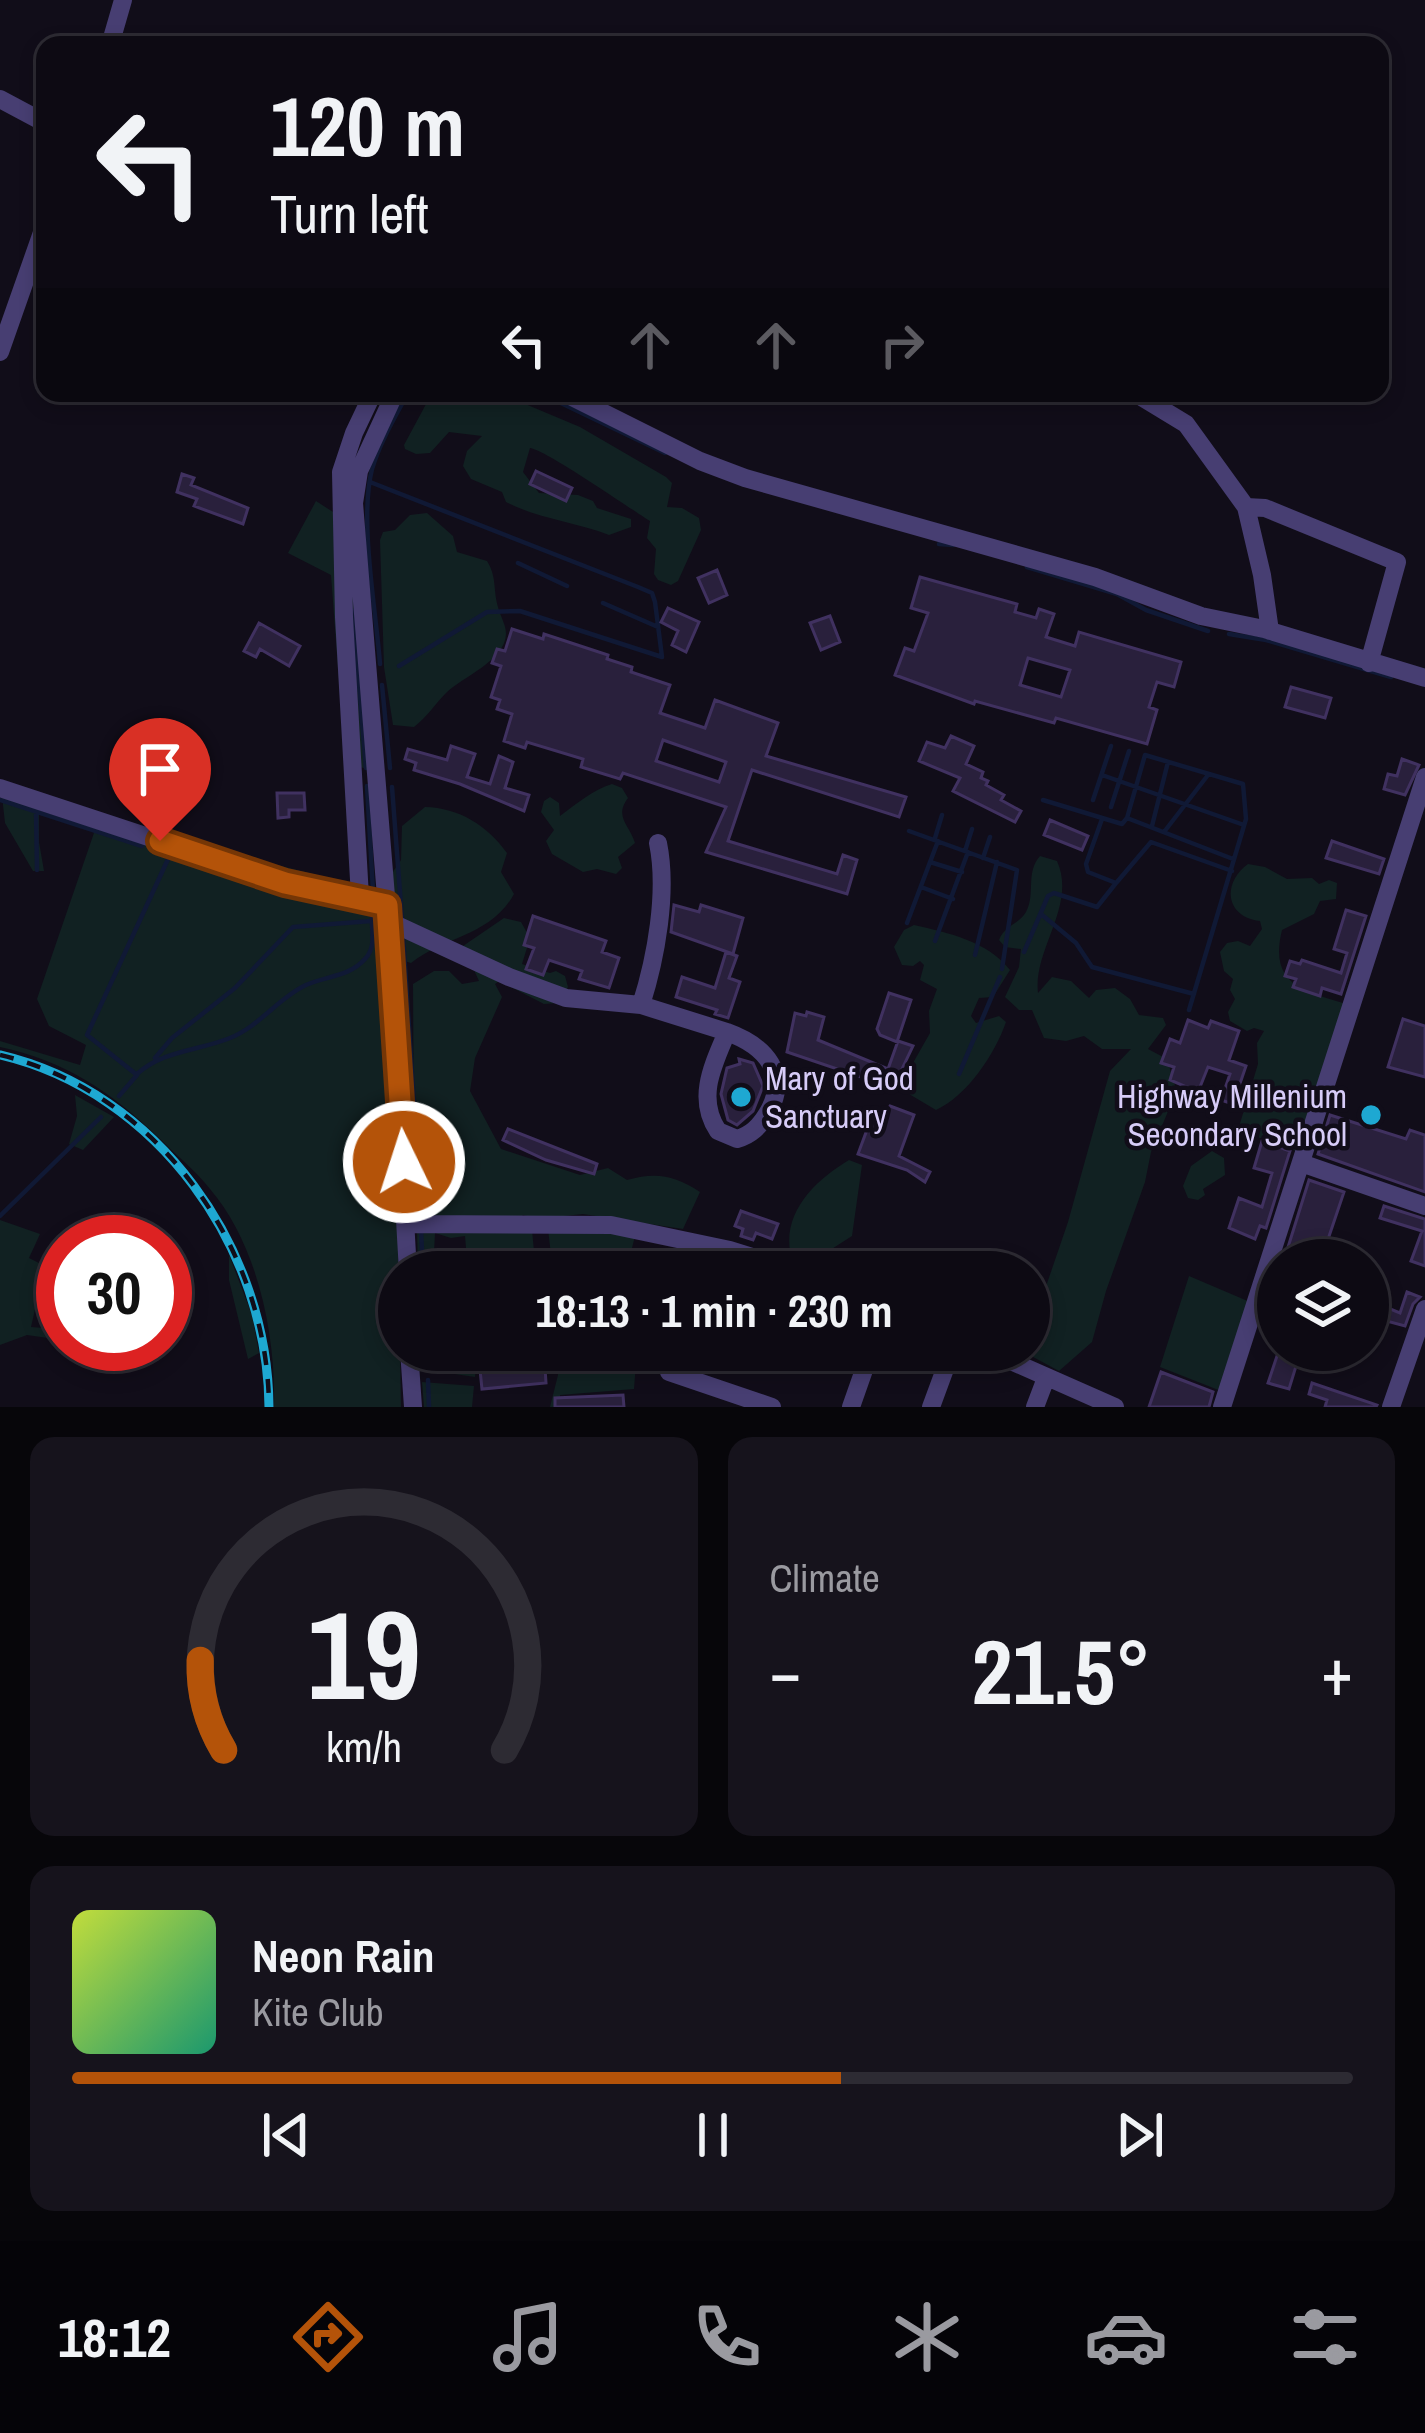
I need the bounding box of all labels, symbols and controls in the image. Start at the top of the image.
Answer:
text: 120 m [270,69,465,182]
icon: left [72,84,228,240]
text: Turn left [270,177,429,250]
icon: left [491,312,557,378]
icon: ahead [617,312,683,378]
icon: ahead [743,312,809,378]
icon: right [869,312,935,378]
pin [109,718,211,841]
icon: arrive [127,736,193,802]
place label: Mary of God Sanctuary [765,1056,914,1138]
place label: Highway Millenium Secondary School [1117,1074,1347,1156]
marker: Mary of God Sanctuary [728,1084,754,1110]
position arrow [341,1099,467,1225]
marker: Highway Millenium Secondary School [1358,1102,1384,1128]
speed limit sign: 30 [36,1215,192,1371]
map controls [1257,1239,1389,1371]
button: layers [1257,1239,1389,1371]
text: 18:13 · 1 min · 230 m [536,1280,892,1341]
text: Climate [770,1552,880,1604]
text: 19 [307,1570,421,1738]
text: 21.5° [971,1611,1151,1732]
text: − [770,1627,801,1716]
text: + [1321,1627,1353,1716]
text: km/h [326,1717,402,1774]
text: Neon Rain [252,1925,434,1986]
text: Kite Club [252,1986,384,2038]
icon: previous [253,2102,319,2168]
icon: pause [680,2102,746,2168]
icon: next [1107,2102,1173,2168]
icon: directions [286,2295,370,2379]
icon: music [486,2295,570,2379]
icon: phone [685,2295,769,2379]
icon: climate [885,2295,969,2379]
icon: car [1084,2295,1168,2379]
icon: filters [1283,2295,1367,2379]
text: 18:12 [58,2301,171,2374]

